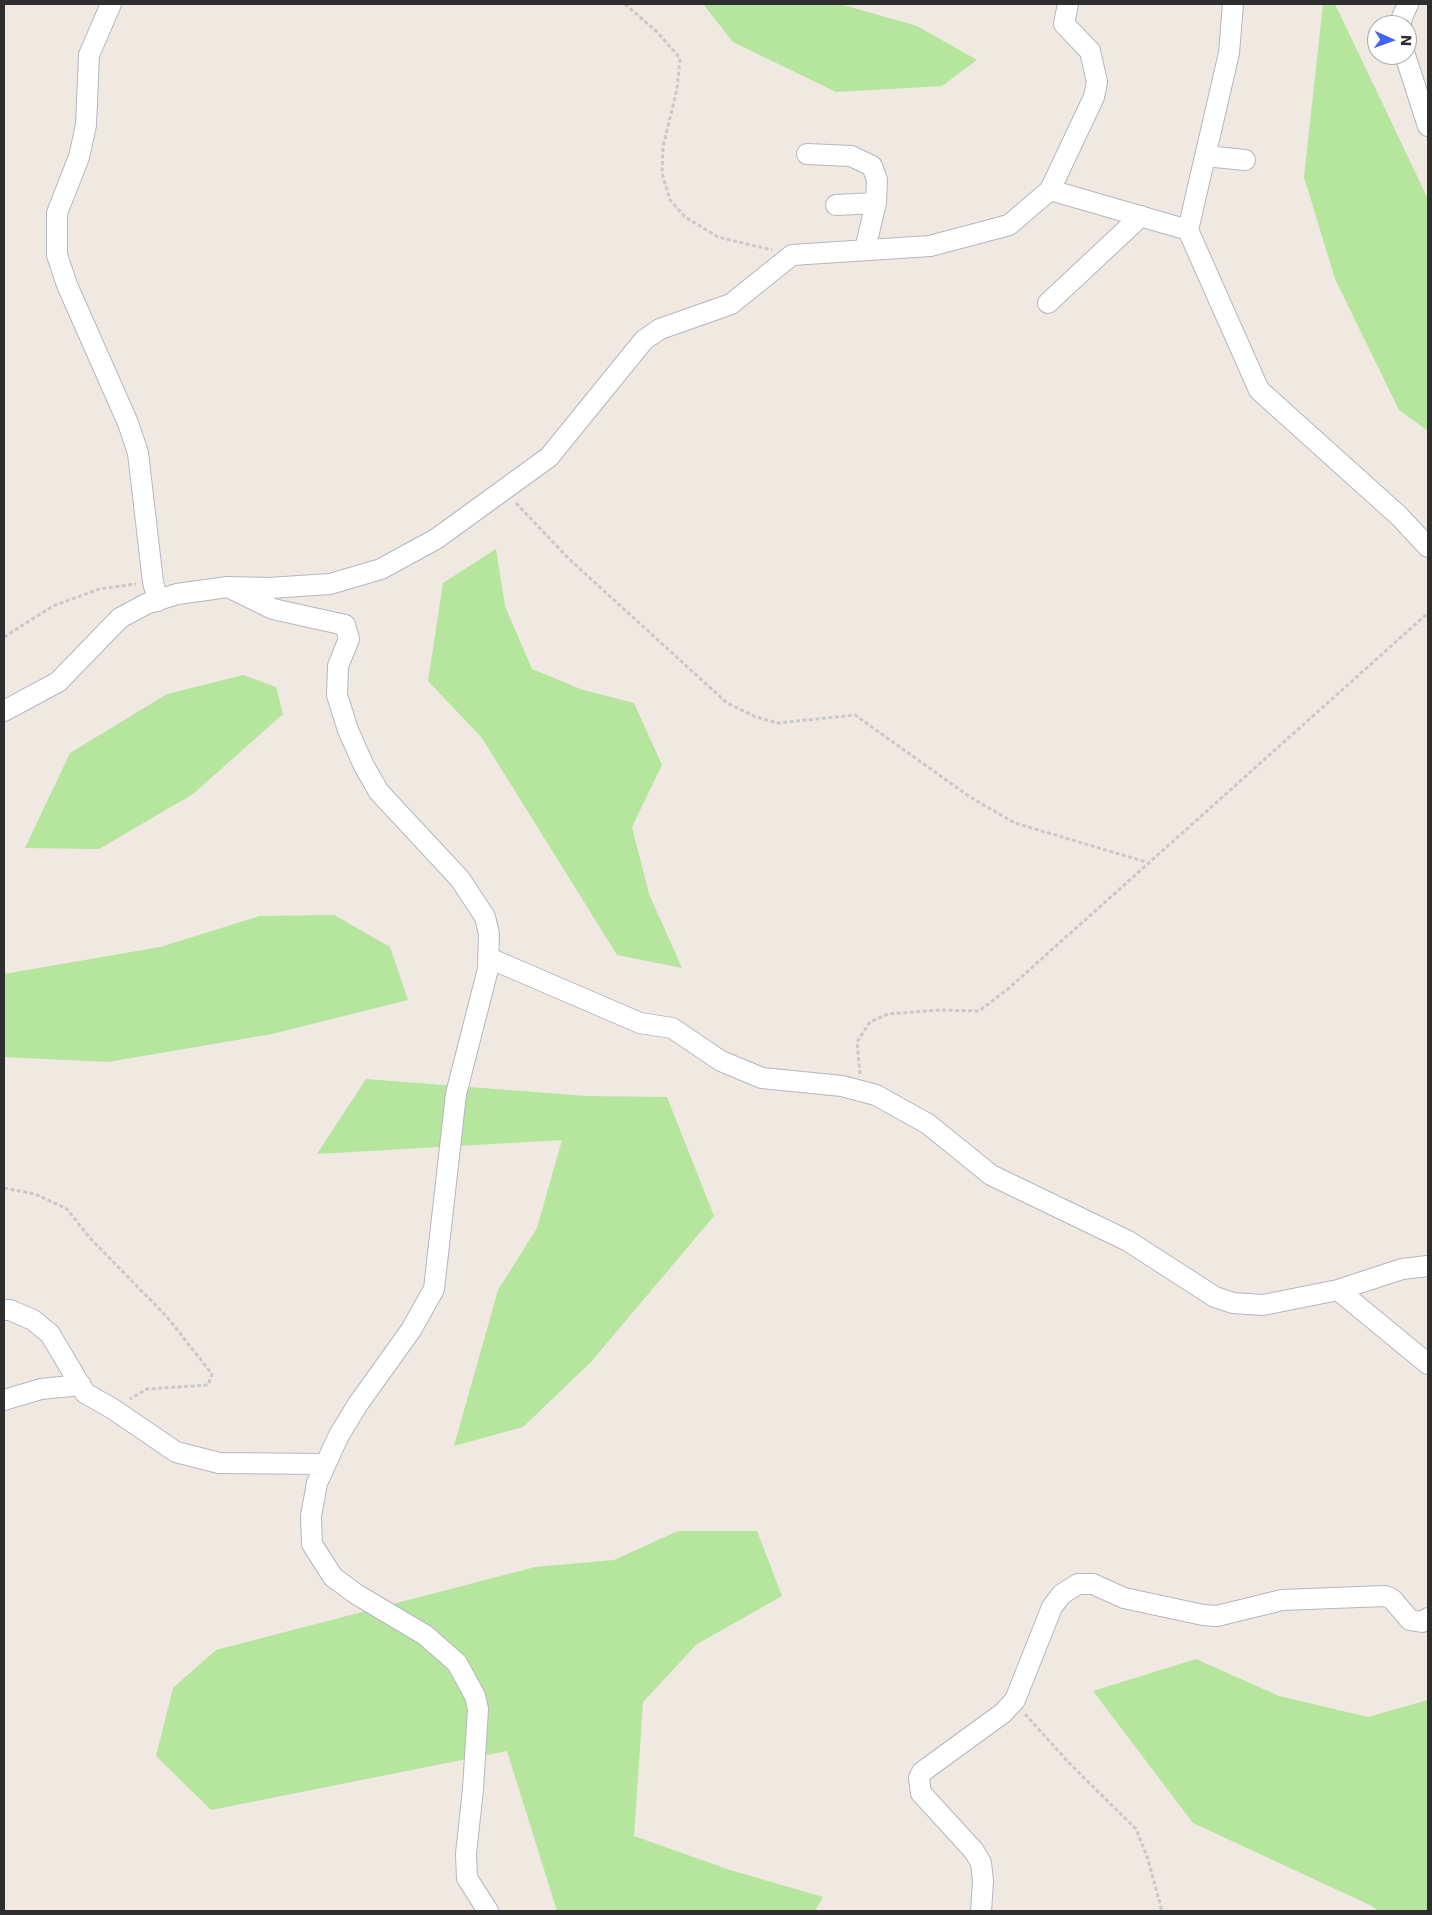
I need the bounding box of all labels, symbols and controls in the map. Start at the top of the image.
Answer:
north arrow [1367,15,1417,65]
text: N [1398,34,1414,47]

